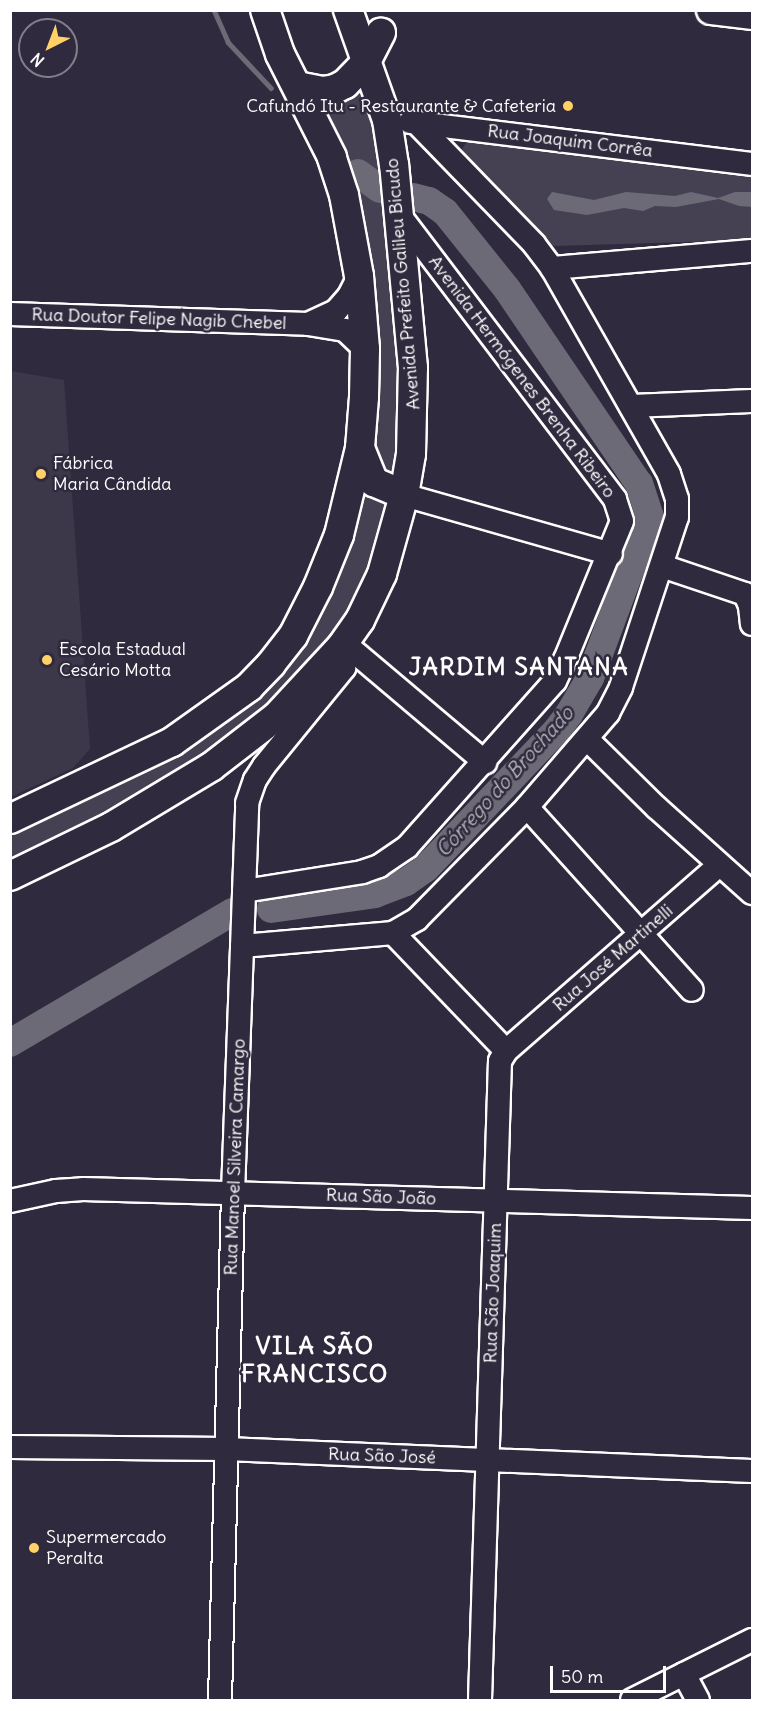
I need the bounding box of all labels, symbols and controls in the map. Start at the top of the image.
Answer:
north arrow [18,18,78,78]
text: N [26,49,48,71]
place label: Cafundó Itu - Restaurante & Cafeteria [246,95,556,117]
marker: Cafundó Itu - Restaurante & Cafeteria [561,99,575,113]
street label: Rua Joaquim Corrêa [486,120,654,162]
street label: Avenida Prefeito Galileu Bicudo [381,157,425,411]
street label: Avenida Hermógenes Brenha Ribeiro [424,252,620,502]
street label: Rua Doutor Felipe Nagib Chebel [31,304,287,334]
place label: Fábrica Maria Cândida [53,453,172,496]
marker: Fábrica Maria Cândida [34,467,48,481]
place label: Escola Estadual Cesário Motta [59,639,186,682]
marker: Escola Estadual Cesário Motta [40,653,54,667]
district label: JARDIM SANTANA [409,653,629,681]
water label: Córrego do Brochado [430,701,578,861]
street label: Rua José Martinelli [548,900,678,1016]
street label: Rua Manoel Silveira Camargo [220,1038,250,1276]
street label: Rua São João [325,1184,437,1210]
street label: Rua São Joaquim [480,1222,506,1364]
district label: VILA SÃO FRANCISCO [241,1332,389,1388]
street label: Rua São José [328,1443,436,1469]
place label: Supermercado Peralta [46,1527,166,1570]
marker: Supermercado Peralta [27,1541,41,1555]
scale bar [553,1654,668,1692]
text: 50 m [561,1665,603,1688]

